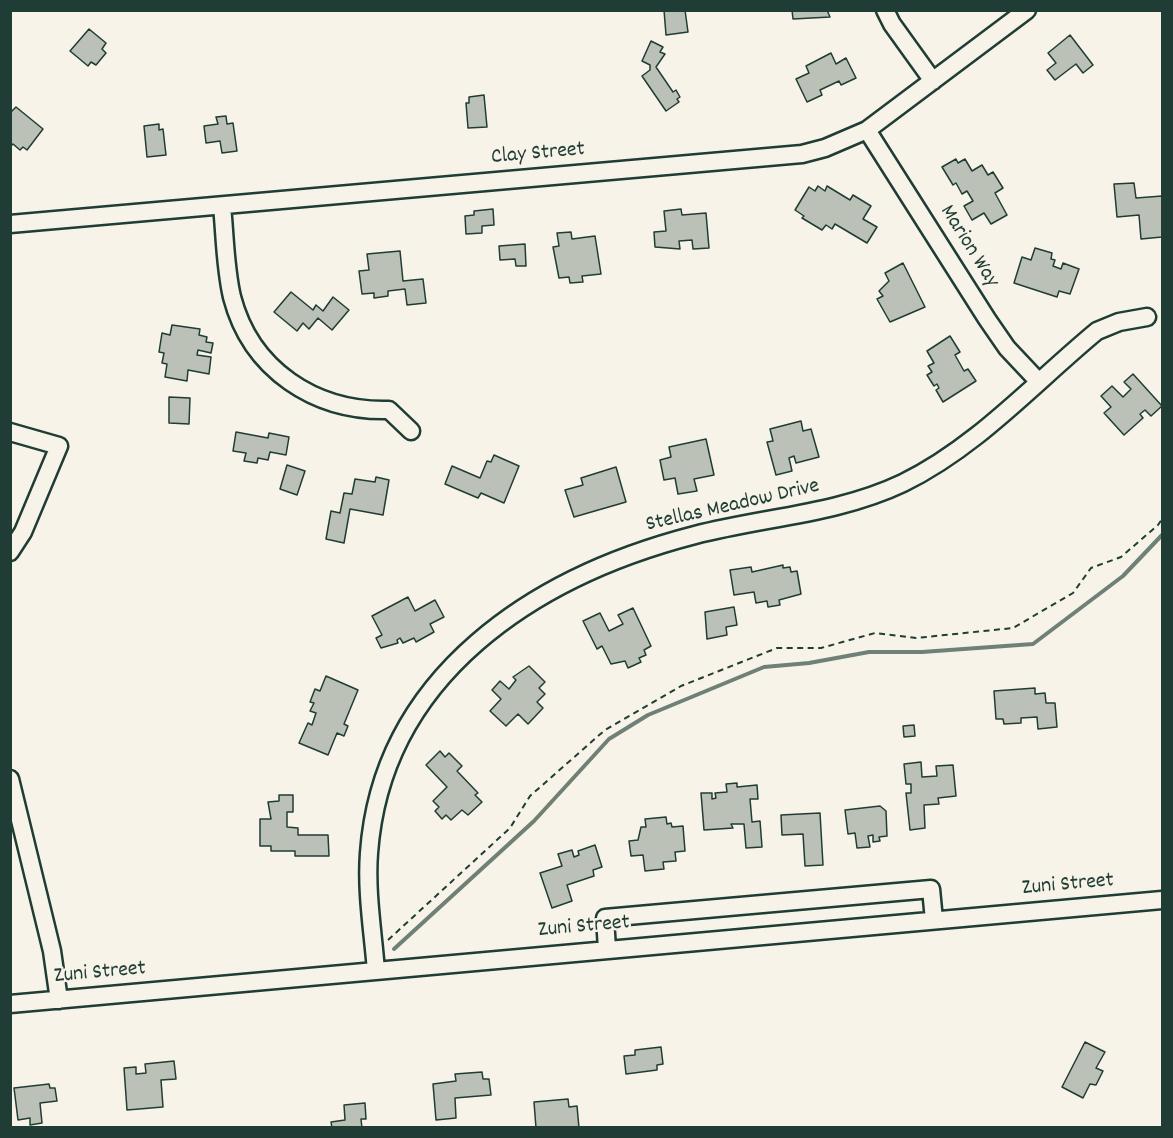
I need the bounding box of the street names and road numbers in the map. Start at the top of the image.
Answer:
street label: Clay Street [490,138,586,172]
street label: Marion Way [932,201,1004,293]
street label: Stellas Meadow Drive [644,474,822,540]
street label: Zuni Street [1021,869,1115,903]
street label: Zuni Street [537,911,631,945]
street label: Zuni Street [53,957,147,991]

